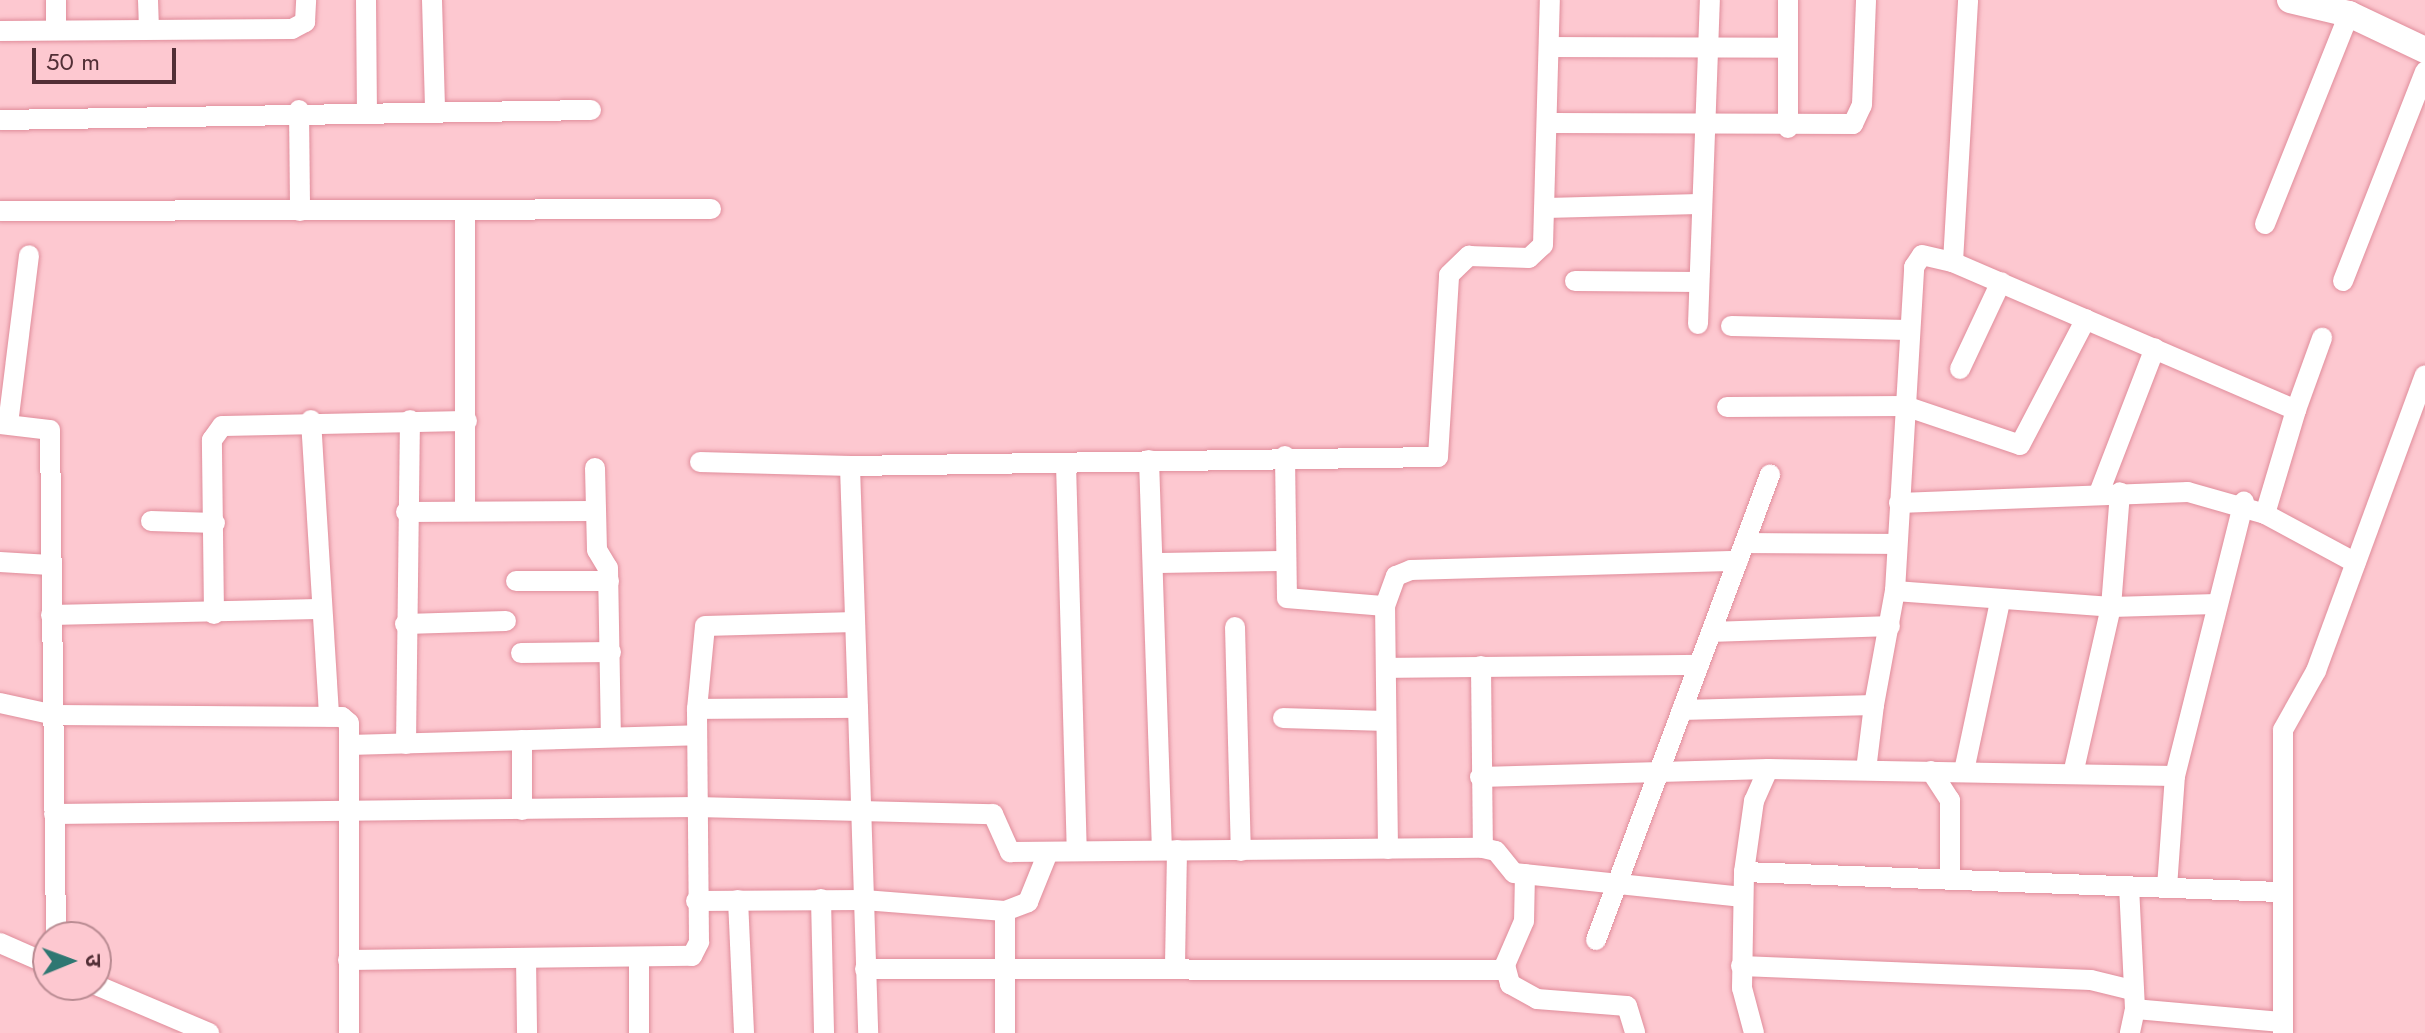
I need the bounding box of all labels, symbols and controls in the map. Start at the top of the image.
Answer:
scale bar [36,32,180,82]
text: 50 m [46,44,100,79]
north arrow [32,921,112,1001]
text: उ [78,954,110,967]

